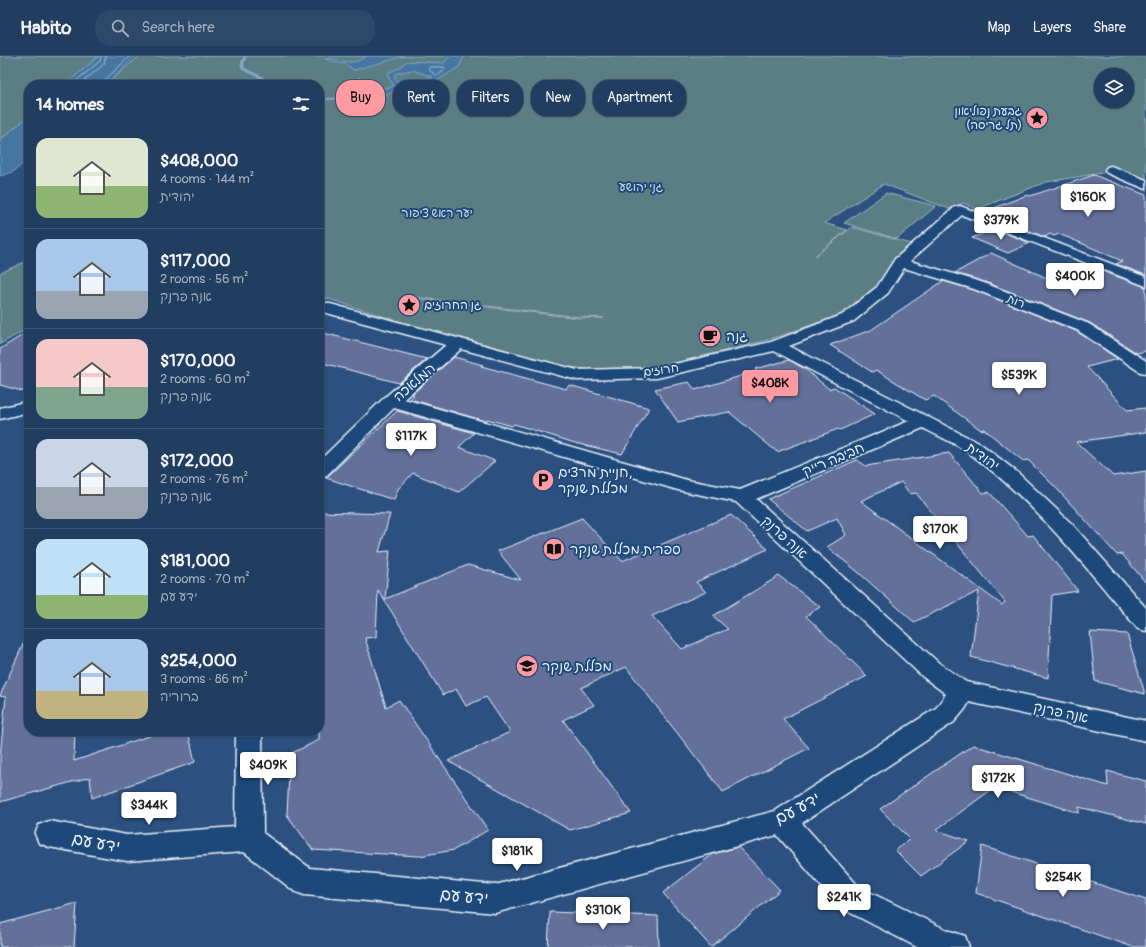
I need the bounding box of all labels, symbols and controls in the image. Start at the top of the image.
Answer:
search box [95,10,375,46]
text: Habito [20,16,71,40]
icon: search [109,17,131,39]
text: Search here [141,18,215,37]
text: Map [988,19,1011,36]
text: Layers [1033,19,1071,36]
text: Share [1093,19,1126,36]
map controls [1094,68,1134,108]
button: layers [1094,68,1134,108]
chip: Buy [336,80,385,116]
chip: Rent [393,80,449,116]
chip: Filters [457,80,523,116]
chip: New [531,80,585,116]
chip: Apartment [593,80,686,116]
icon: filters [290,93,312,115]
text: 14 homes [36,94,104,115]
place label: גבעת נפוליאון (תל גריסה) [955,104,1022,133]
place icon: גבעת נפוליאון (תל גריסה) [1024,105,1050,131]
text: $408,000 [160,150,238,171]
icon: home [68,154,116,202]
text: 4 rooms · 144 m² [160,171,254,187]
park label: גני יהושע [619,180,664,195]
pin: $160K [1060,184,1116,218]
text: יהודית [160,189,194,205]
text: $160K [1070,189,1106,205]
park label: יער ראש ציפור [401,206,473,221]
pin: $379K [973,207,1029,241]
text: $379K [983,212,1019,228]
text: $117,000 [160,250,231,271]
icon: home [68,255,116,303]
pin: $400K [1047,263,1103,297]
text: $400K [1055,268,1095,284]
text: 2 rooms · 56 m² [160,271,248,287]
text: אנה פרנק [160,289,212,305]
street label: רות [1004,291,1027,312]
place icon: גן החרוזים [396,292,422,318]
place label: גן החרוזים [424,298,482,313]
cafe icon: גנה [697,323,723,349]
place label: גנה [726,328,748,345]
text: $170,000 [160,350,236,371]
icon: home [68,355,116,403]
street label: המלאכה [390,360,439,405]
street label: חרוזים [642,361,680,380]
pin: $539K [991,362,1047,396]
text: $539K [1001,367,1037,383]
pin: $408K [742,370,798,404]
text: 2 rooms · 60 m² [160,371,250,387]
text: $408K [751,375,789,391]
text: אנה פרנק [160,389,212,405]
pin: $117K [383,423,439,457]
text: $117K [395,428,427,444]
street label: יהודית [962,438,1003,474]
street label: חביבה רייק [800,439,867,480]
text: $172,000 [160,450,234,471]
icon: home [68,455,116,503]
place label: חניית מרצים, מכללת שנקר [558,464,632,497]
parking icon: חניית מרצים, מכללת שנקר [530,467,556,493]
text: 2 rooms · 76 m² [160,471,248,487]
text: אנה פרנק [160,489,212,505]
street label: אנה פרנק [758,512,811,563]
pin: $170K [912,516,968,550]
text: $170K [922,521,958,537]
library icon: ספרית מכללת שנקר [541,536,567,562]
place label: ספרית מכללת שנקר [570,541,681,558]
text: $181,000 [160,550,230,571]
icon: home [68,555,116,603]
text: 2 rooms · 70 m² [160,571,250,587]
text: ידע עם [160,589,197,605]
text: $254,000 [160,650,237,671]
school or university icon: מכללת שנקר [514,653,540,679]
icon: home [68,655,116,703]
place label: מכללת שנקר [542,658,612,675]
text: 3 rooms · 86 m² [160,671,248,687]
text: ברוריה [160,689,199,705]
street label: אנה פרנק [1032,698,1090,727]
pin: $409K [240,752,296,786]
text: $409K [249,757,287,773]
pin: $172K [970,765,1026,799]
text: $172K [981,770,1015,786]
street label: ידע עם [771,787,824,829]
pin: $344K [121,792,177,826]
text: $344K [130,797,168,813]
street label: ידע עם [70,828,122,857]
pin: $181K [489,838,545,872]
text: $181K [501,843,533,859]
pin: $254K [1035,864,1091,898]
text: $254K [1045,869,1081,885]
street label: ידע עם [439,884,489,909]
pin: $241K [816,884,872,918]
text: $241K [827,889,861,905]
pin: $310K [575,897,631,931]
text: $310K [585,902,621,918]

